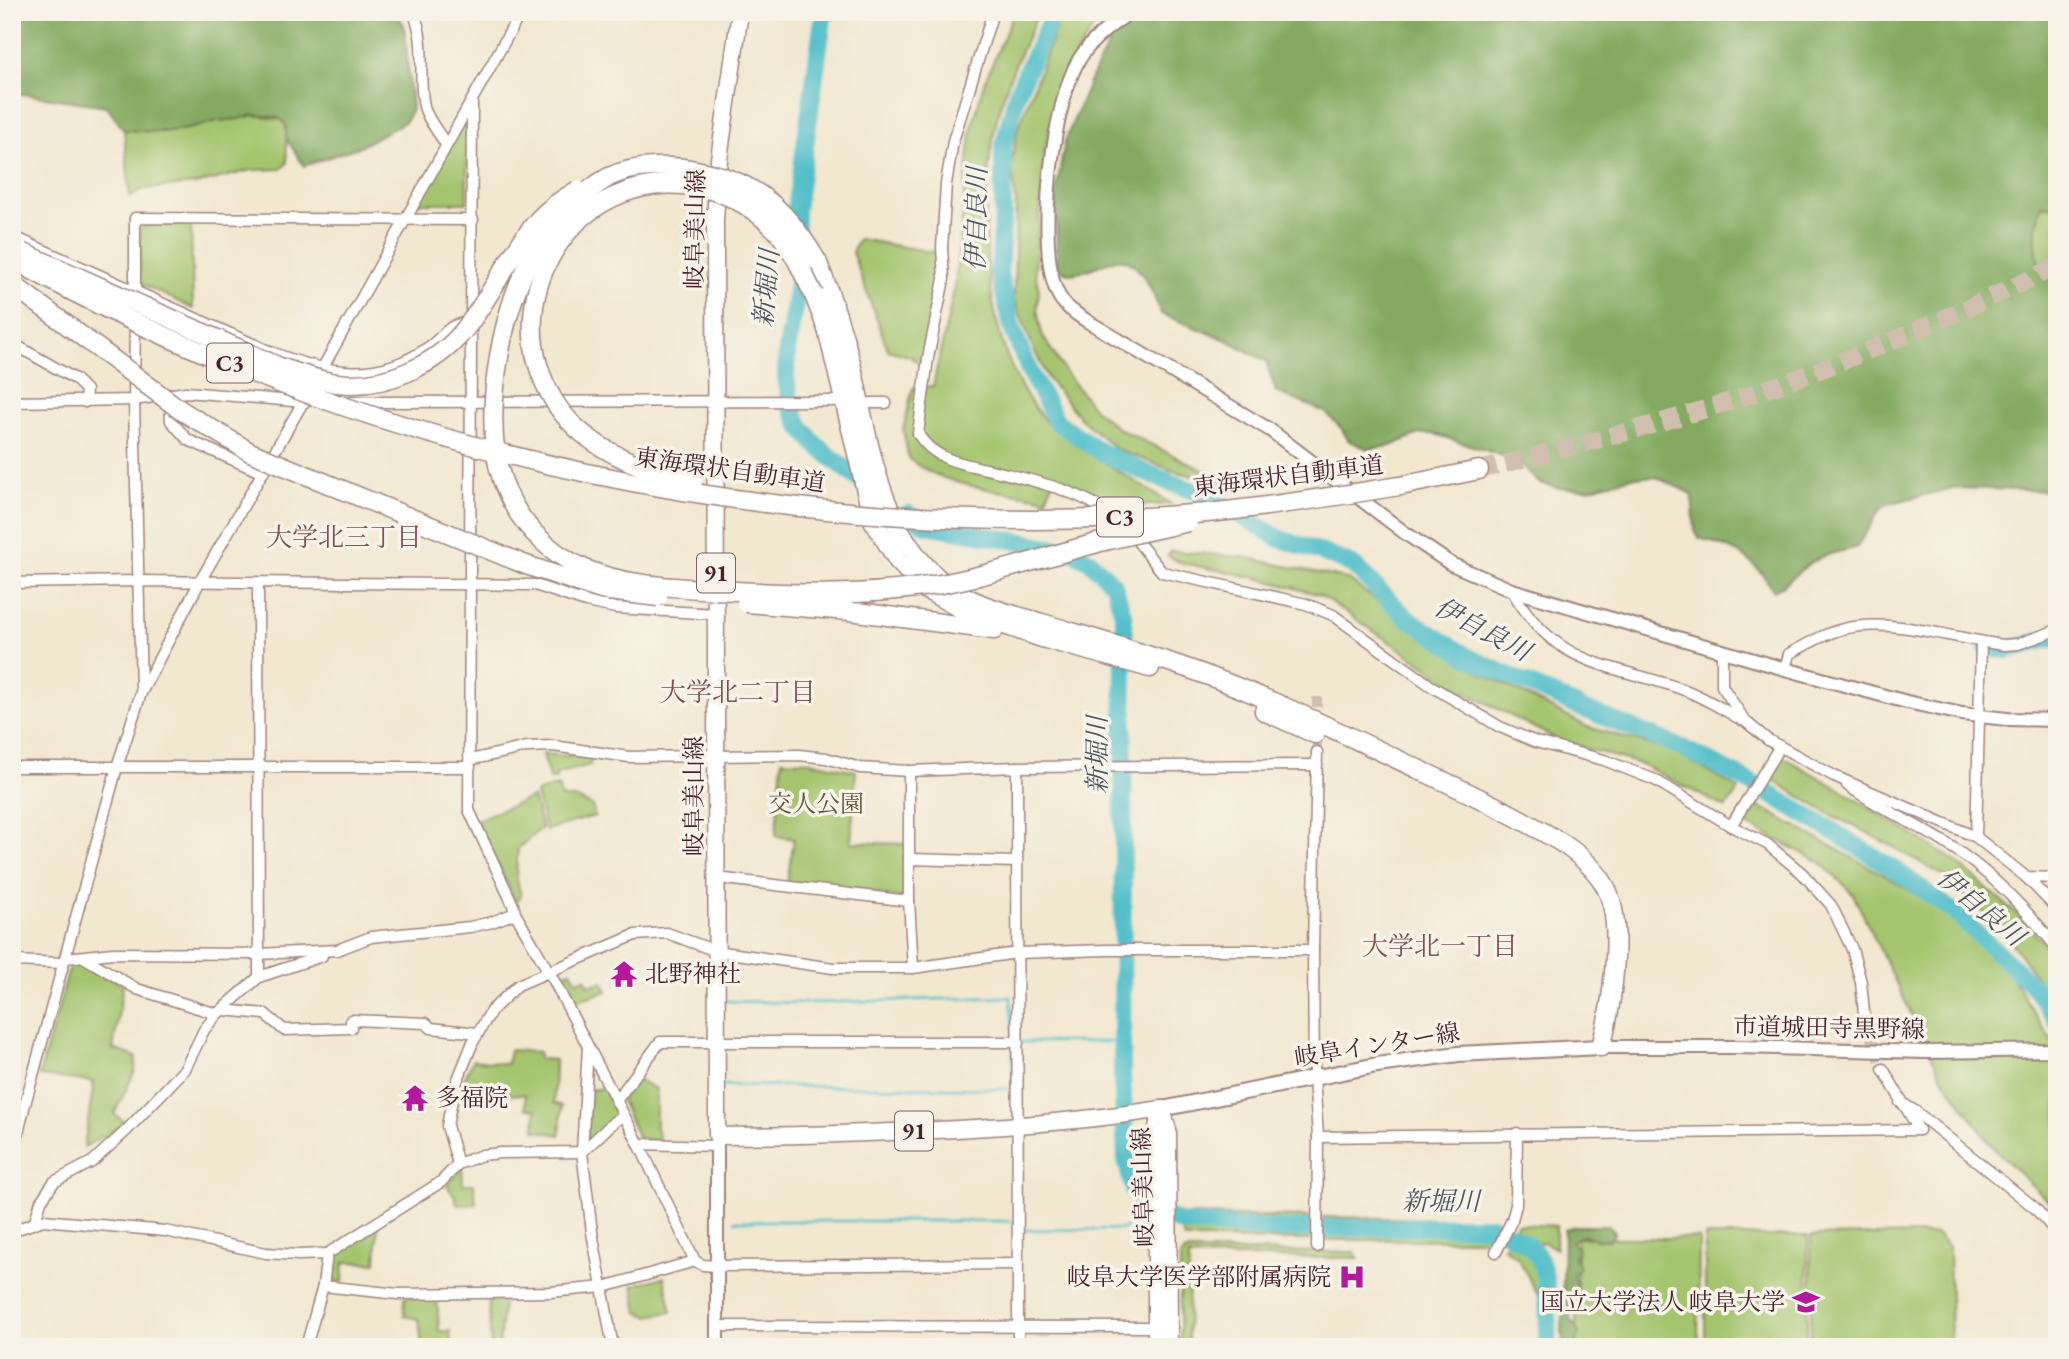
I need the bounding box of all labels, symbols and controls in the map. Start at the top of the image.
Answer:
water label: 伊自良川 [958,164,994,271]
street label: 岐阜美山線 [678,169,711,289]
water label: 新堀川 [746,245,787,328]
road number: C3 [207,344,253,382]
street label: 東海環状自動車道 [633,441,827,498]
street label: 東海環状自動車道 [1191,448,1385,503]
road number: C3 [1097,498,1143,537]
district label: 大学北三丁目 [266,520,422,554]
road number: 91 [697,554,735,593]
water label: 伊自良川 [1429,590,1540,670]
district label: 大学北二丁目 [660,675,816,709]
water label: 新堀川 [1080,713,1114,794]
street label: 岐阜美山線 [678,736,709,856]
park label: 交人公園 [768,788,864,819]
water label: 伊自良川 [1930,861,2034,955]
district label: 大学北一丁目 [1362,929,1518,963]
place label: 北野神社 [645,958,741,989]
temple icon: 北野神社 [609,959,639,989]
street label: 市道城田寺黒野線 [1733,1010,1925,1045]
street label: 岐阜インター線 [1292,1016,1462,1073]
place label: 多福院 [436,1082,508,1113]
temple icon: 多福院 [400,1083,430,1113]
road number: 91 [895,1112,933,1150]
street label: 岐阜美山線 [1125,1127,1160,1248]
water label: 新堀川 [1402,1184,1483,1218]
place label: 岐阜大学医学部附属病院 [1067,1261,1331,1292]
hospital icon: 岐阜大学医学部附属病院 [1337,1262,1367,1292]
place label: 国立大学法人 岐阜大学 [1540,1286,1785,1317]
school or university icon: 国立大学法人 岐阜大学 [1791,1287,1821,1317]

